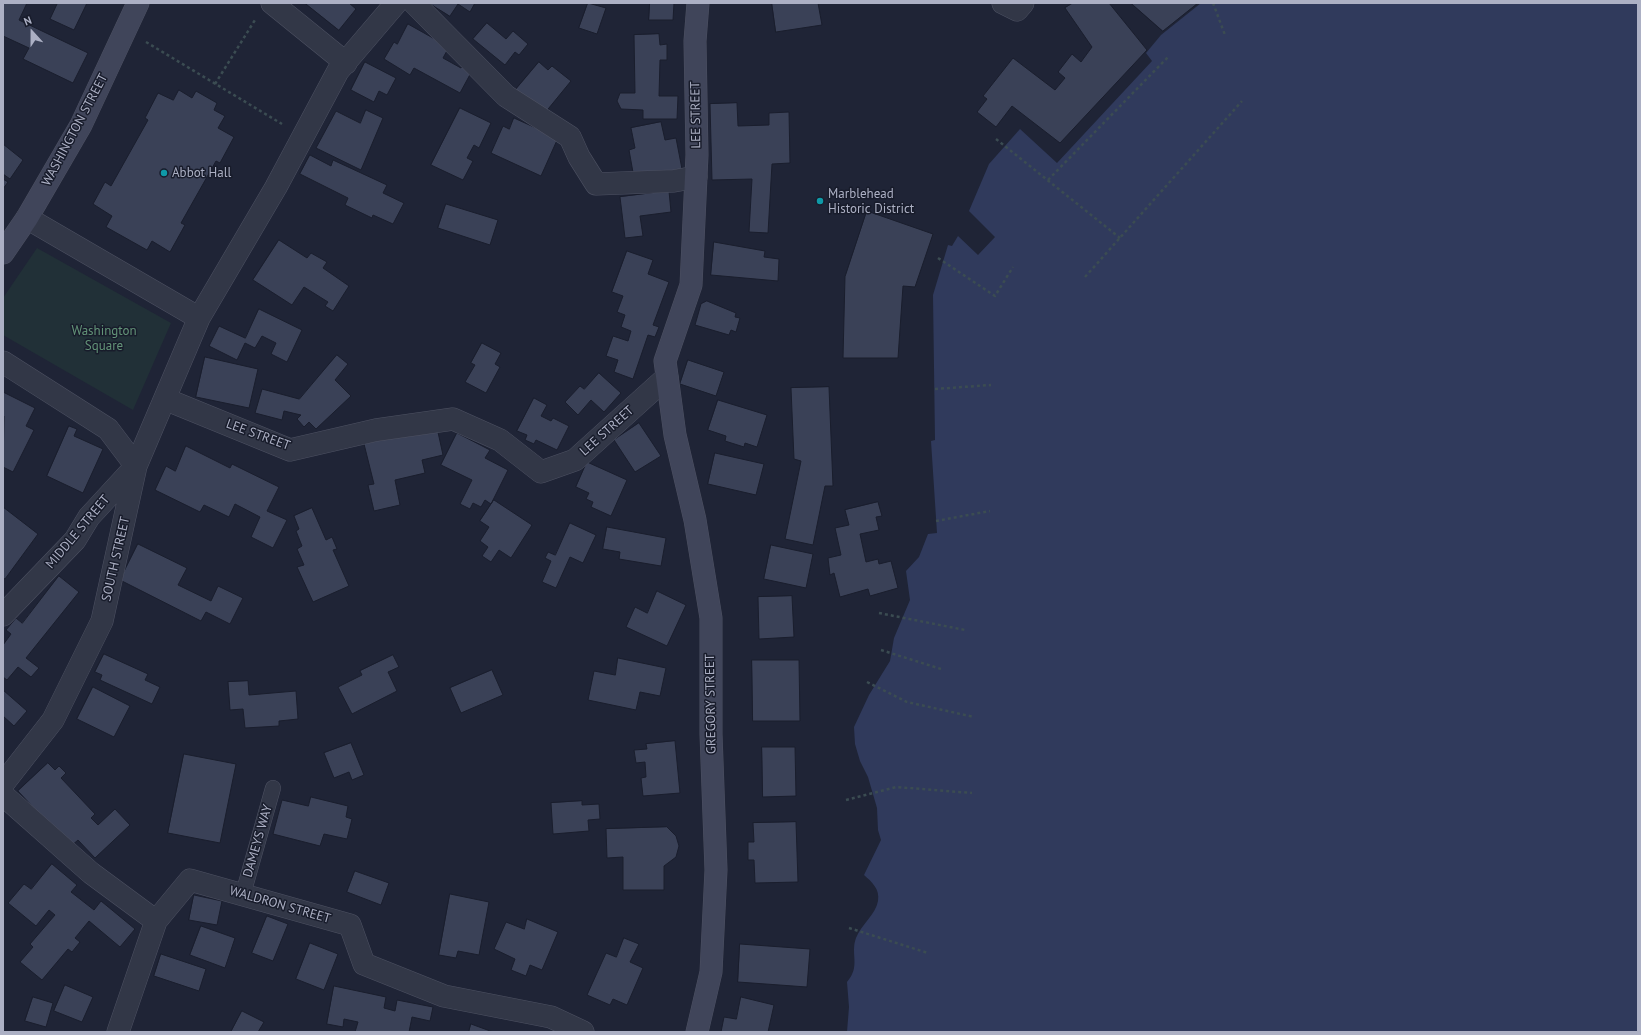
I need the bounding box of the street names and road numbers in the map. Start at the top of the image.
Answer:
street label: WASHINGTON STREET [39,71,111,189]
street label: LEE STREET [688,81,704,149]
street label: LEE STREET [577,403,637,459]
street label: LEE STREET [224,416,292,454]
street label: MIDDLE STREET [43,492,113,572]
street label: SOUTH STREET [99,515,133,603]
street label: GREGORY STREET [702,654,720,754]
street label: DAMEYS WAY [240,803,276,879]
street label: WALDRON STREET [228,883,332,927]

